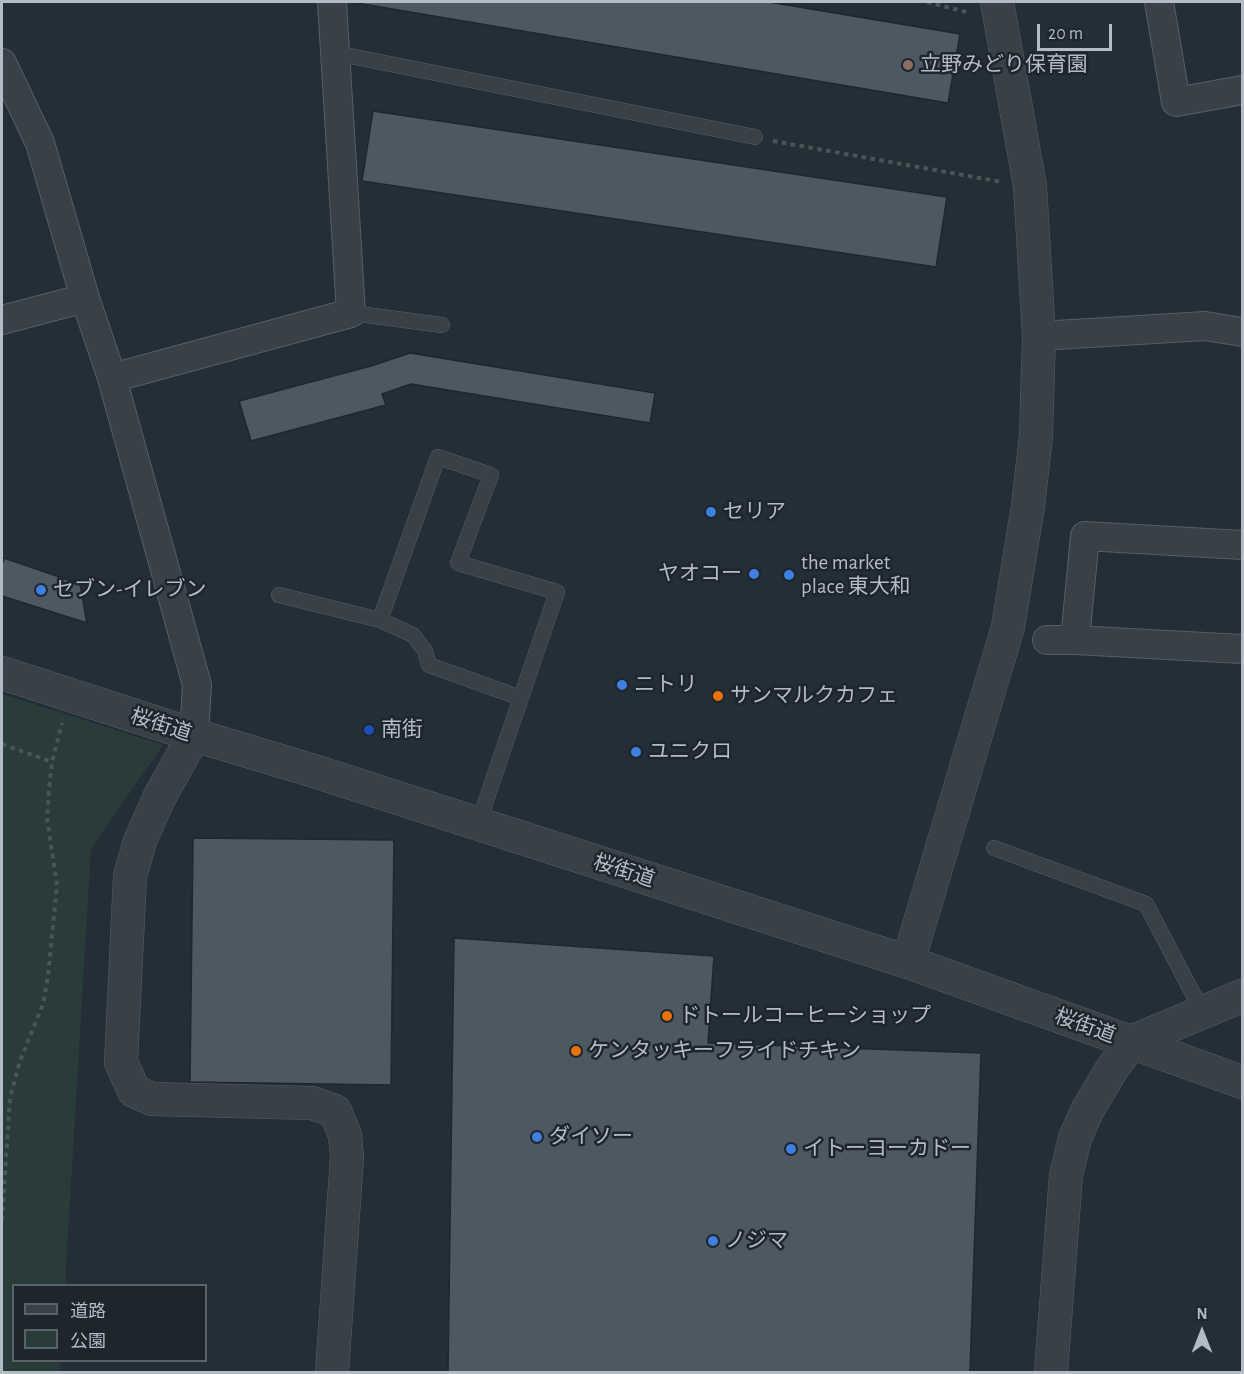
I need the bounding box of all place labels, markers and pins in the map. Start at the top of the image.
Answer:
place label: 立野みどり保育園 [920,52,1088,78]
marker: 立野みどり保育園 [901,58,915,72]
place label: セリア [723,499,786,525]
marker: セリア [704,505,718,519]
place label: the market place 東大和 [801,550,911,600]
place label: ヤオコー [658,561,742,587]
marker: ヤオコー [747,567,761,581]
marker: the market place 東大和 [782,568,796,582]
place label: セブン-イレブン [53,577,206,603]
marker: セブン-イレブン [34,583,48,597]
place label: ニトリ [634,672,697,698]
marker: ニトリ [615,678,629,692]
place label: サンマルクカフェ [730,683,898,709]
marker: サンマルクカフェ [711,689,725,703]
place label: 南街 [381,717,423,743]
marker: 南街 [362,723,376,737]
place label: ユニクロ [648,739,732,765]
marker: ユニクロ [629,745,643,759]
place label: ドトールコーヒーショップ [679,1003,931,1029]
marker: ドトールコーヒーショップ [660,1009,674,1023]
place label: ケンタッキーフライドチキン [588,1038,861,1064]
marker: ケンタッキーフライドチキン [569,1044,583,1058]
place label: ダイソー [549,1124,633,1150]
marker: ダイソー [530,1130,544,1144]
place label: イトーヨーカドー [803,1136,971,1162]
marker: イトーヨーカドー [784,1142,798,1156]
place label: ノジマ [725,1228,788,1254]
marker: ノジマ [706,1234,720,1248]

